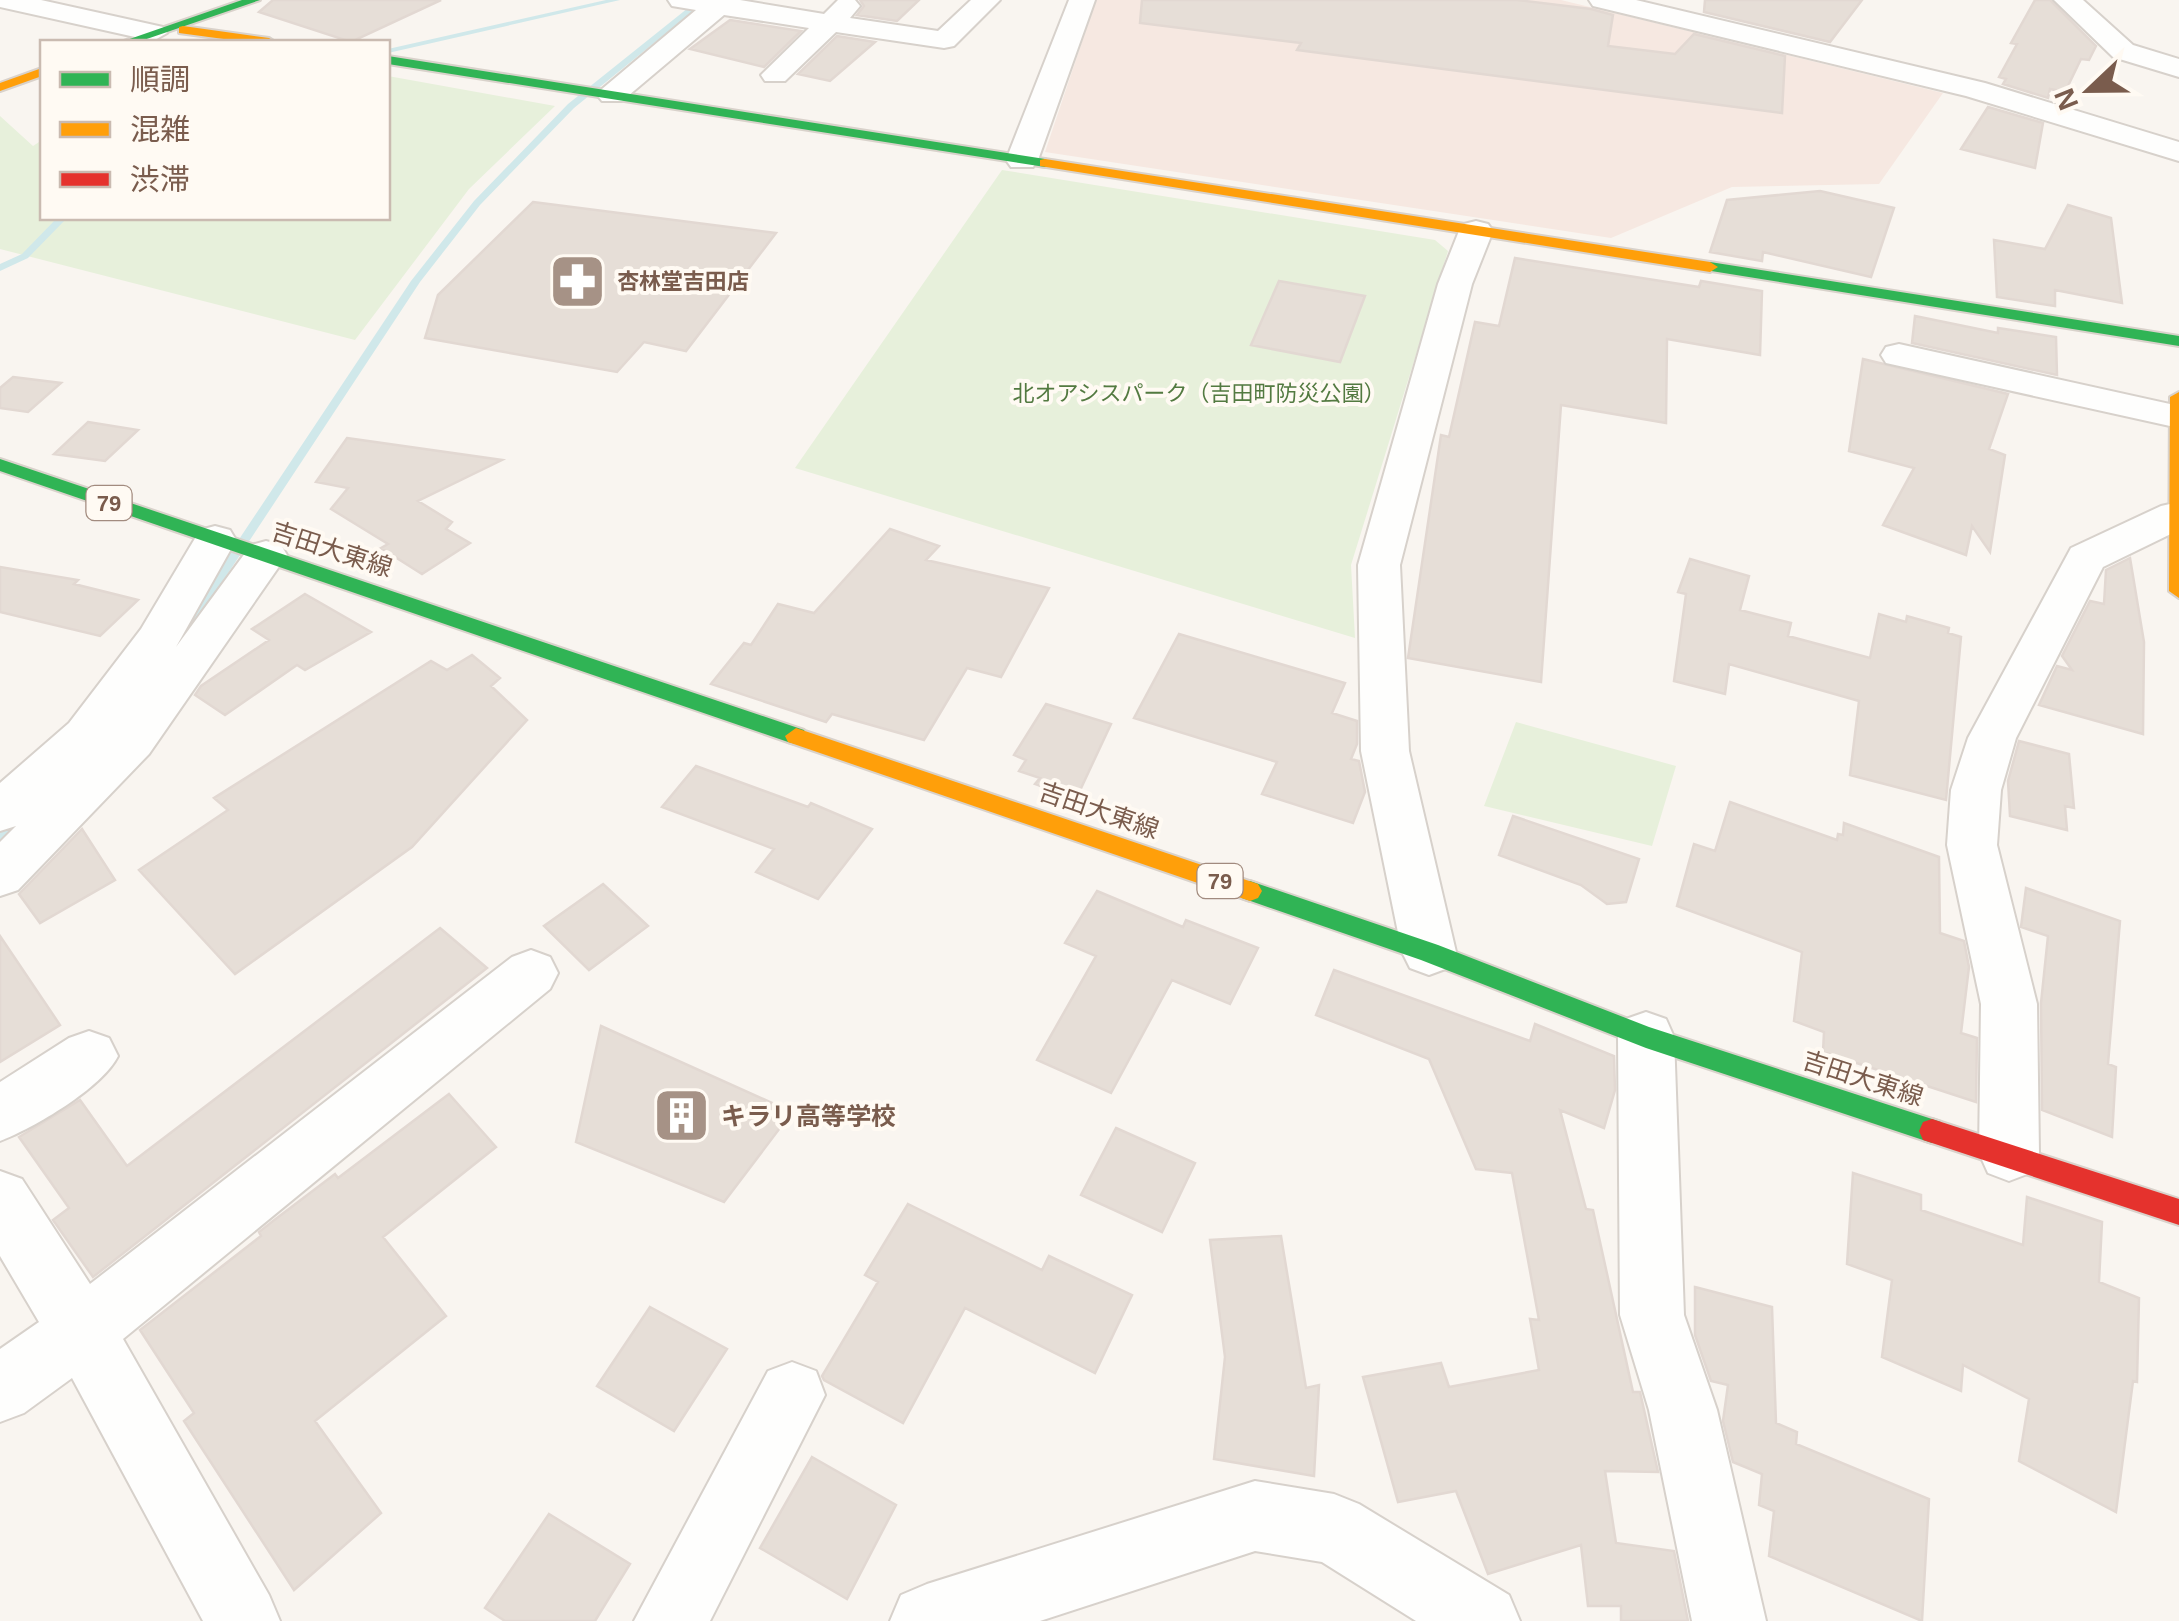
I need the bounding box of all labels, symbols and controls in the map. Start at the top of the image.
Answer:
legend [40,40,390,220]
north arrow [2039,40,2139,140]
text: 順調 [130,63,190,96]
text: N [2048,84,2084,114]
text: 混雑 [130,113,190,146]
text: 渋滞 [130,163,190,196]
pharmacy icon: 杏林堂吉田店 [548,251,608,311]
place label: 杏林堂吉田店 [617,269,749,294]
park label: 北オアシスパーク（吉田町防災公園） [1012,381,1386,406]
road number: 79 [86,486,132,520]
street label: 吉田大東線 [268,516,396,582]
street label: 吉田大東線 [1035,776,1163,844]
road number: 79 [1198,864,1242,898]
street label: 吉田大東線 [1799,1045,1927,1111]
building icon: キラリ高等学校 [652,1086,712,1146]
place label: キラリ高等学校 [721,1102,896,1130]

